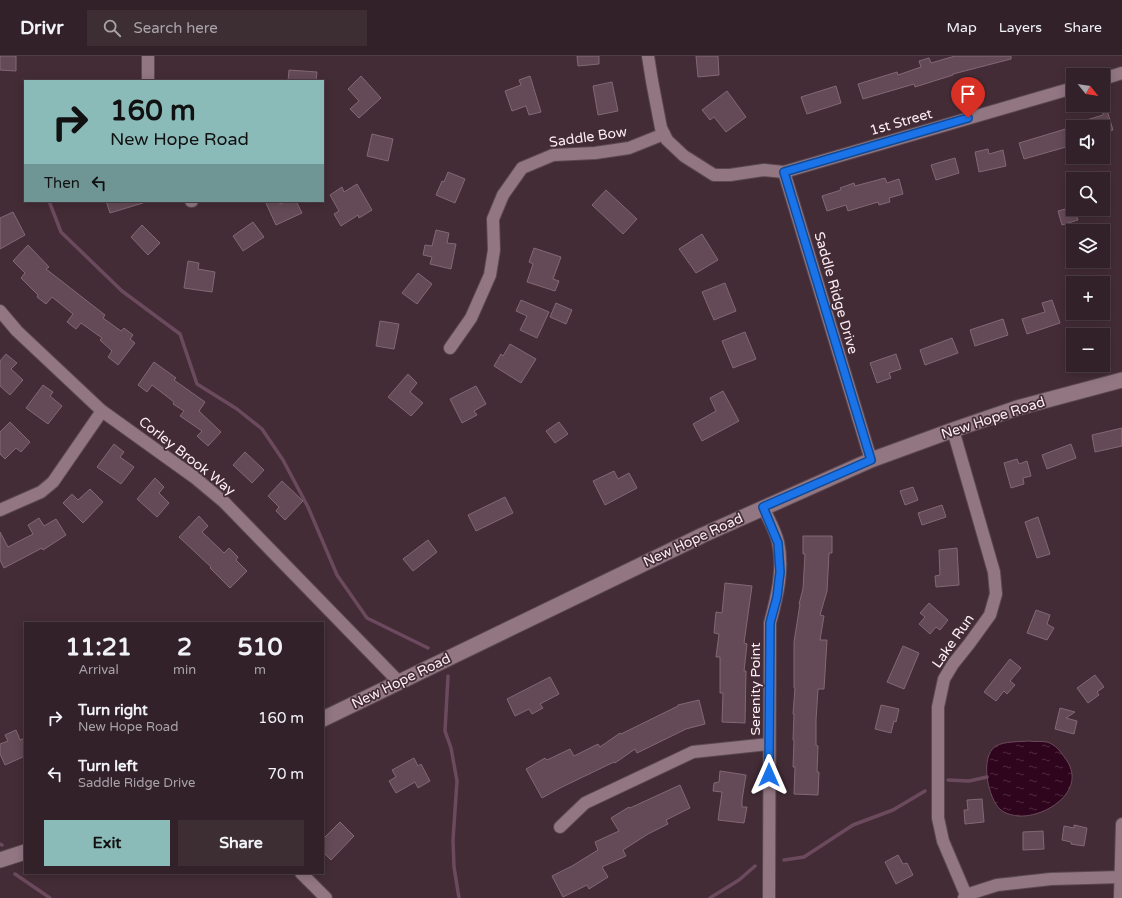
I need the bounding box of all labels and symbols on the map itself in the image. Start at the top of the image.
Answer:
north arrow [1066,68,1110,112]
pin [951,77,985,118]
street label: 1st Street [868,105,935,139]
street label: Saddle Bow [548,123,628,151]
street label: Saddle Ridge Drive [810,230,862,356]
street label: New Hope Road [939,393,1047,443]
street label: Corley Brook Way [135,413,239,499]
street label: New Hope Road [640,509,746,571]
street label: Lake Run [928,611,978,671]
street label: Serenity Point [747,642,764,736]
street label: New Hope Road [349,650,453,712]
position arrow [748,754,790,796]

